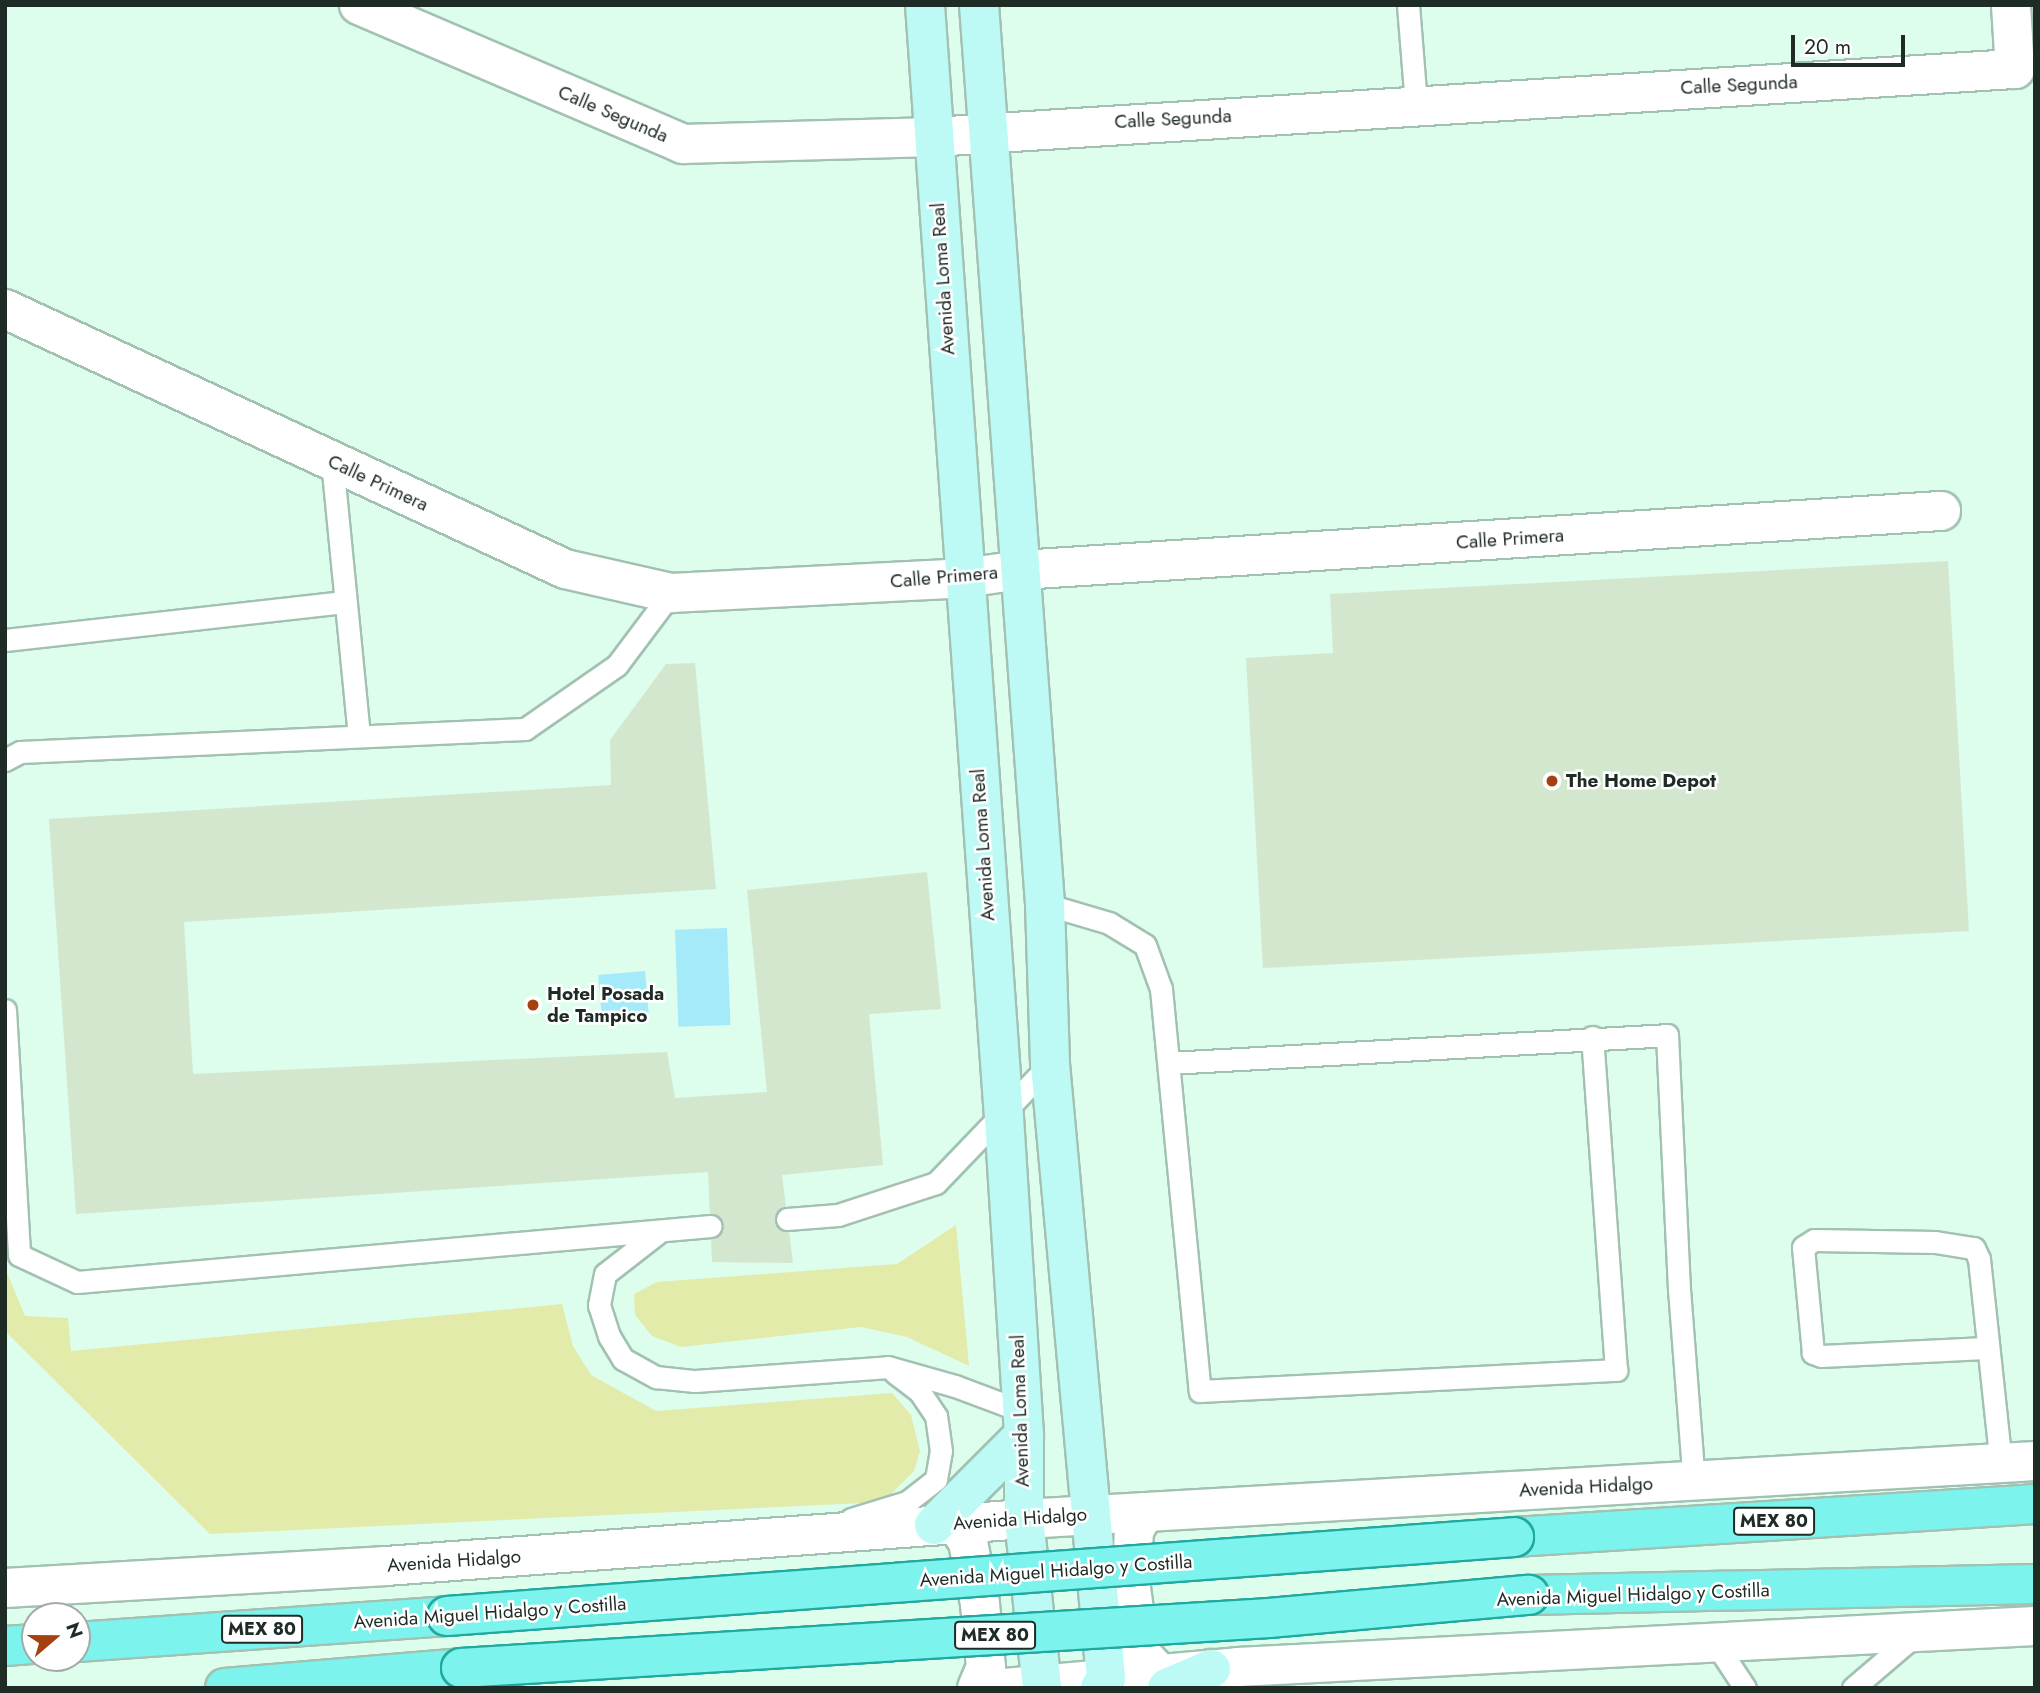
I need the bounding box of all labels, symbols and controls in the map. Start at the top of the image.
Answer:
scale bar [1795,21,1909,65]
text: 20 m [1804,32,1851,62]
street label: Calle Segunda [1680,71,1798,99]
street label: Calle Segunda [555,81,671,147]
street label: Calle Segunda [1114,105,1232,133]
street label: Avenida Loma Real [926,202,960,356]
street label: Calle Primera [324,450,432,516]
street label: Calle Primera [1455,524,1565,554]
street label: Calle Primera [889,561,999,593]
street label: Avenida Loma Real [966,768,1000,922]
place label: The Home Depot [1566,770,1716,792]
marker: The Home Depot [1544,773,1560,789]
place label: Hotel Posada de Tampico [547,983,664,1027]
marker: Hotel Posada de Tampico [525,997,541,1013]
street label: Avenida Loma Real [1006,1334,1034,1488]
street label: Avenida Hidalgo [1518,1472,1654,1502]
street label: Avenida Hidalgo [952,1503,1088,1535]
road number: MEX 80 [1732,1506,1816,1536]
street label: Avenida Hidalgo [386,1545,522,1577]
street label: Avenida Miguel Hidalgo y Costilla [919,1550,1193,1592]
street label: Avenida Miguel Hidalgo y Costilla [1496,1579,1770,1611]
street label: Avenida Miguel Hidalgo y Costilla [353,1592,627,1634]
north arrow [21,1602,91,1672]
road number: MEX 80 [220,1614,304,1644]
text: N [59,1619,90,1642]
road number: MEX 80 [953,1620,1037,1650]

